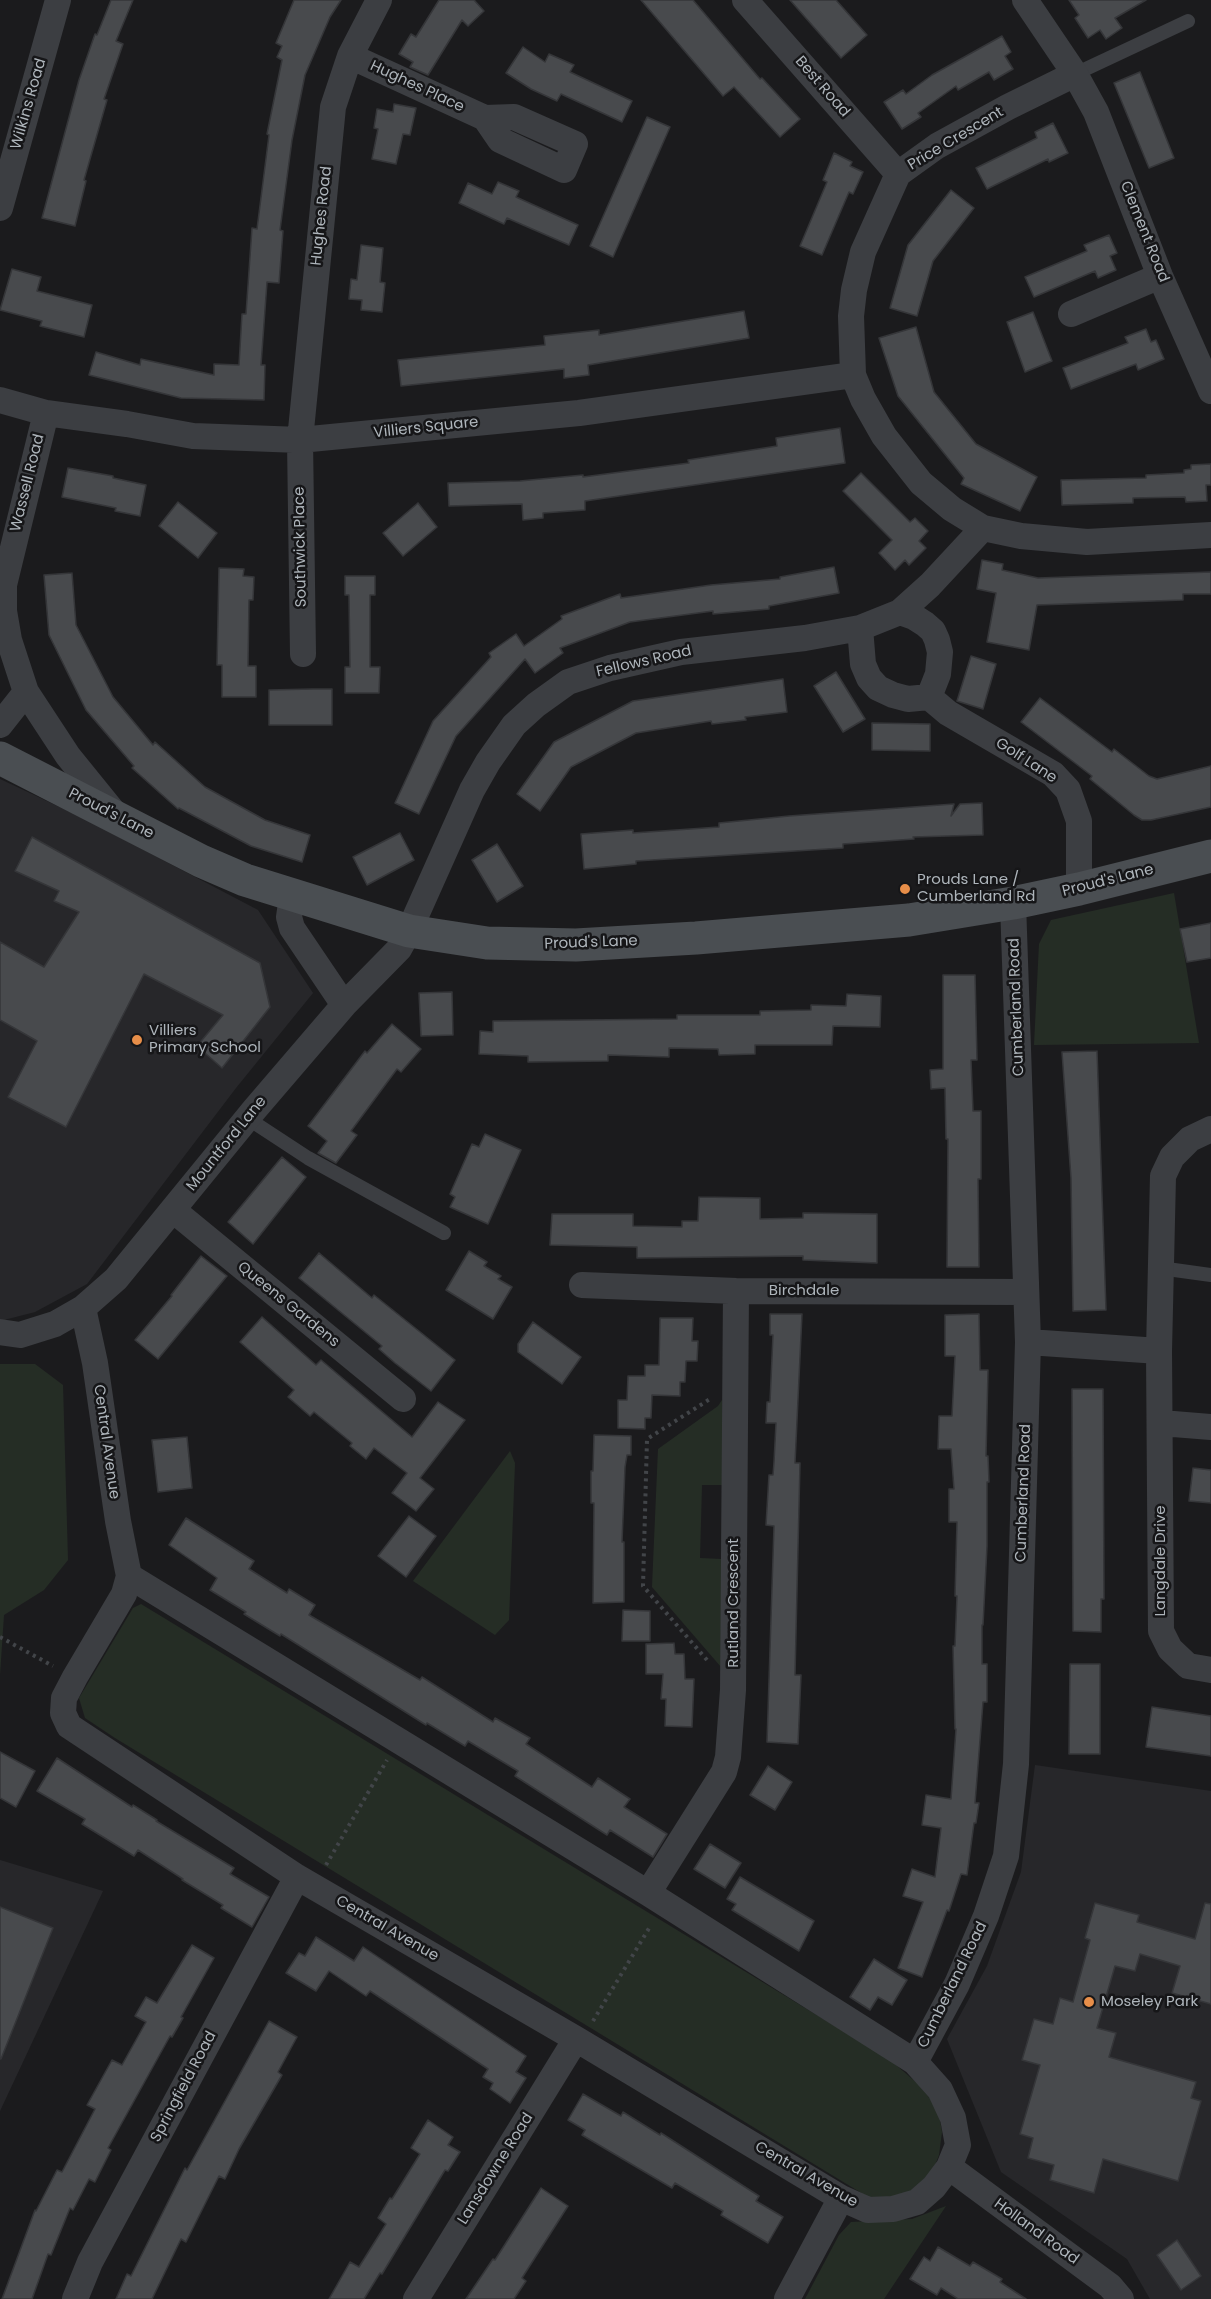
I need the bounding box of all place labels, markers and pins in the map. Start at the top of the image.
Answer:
place label: Prouds Lane / Cumberland Rd [917,871,1035,906]
marker: Prouds Lane / Cumberland Rd [898,882,912,896]
place label: Villiers Primary School [149,1022,261,1057]
marker: Villiers Primary School [130,1033,144,1047]
place label: Moseley Park [1101,1993,1198,2011]
marker: Moseley Park [1082,1995,1096,2009]

